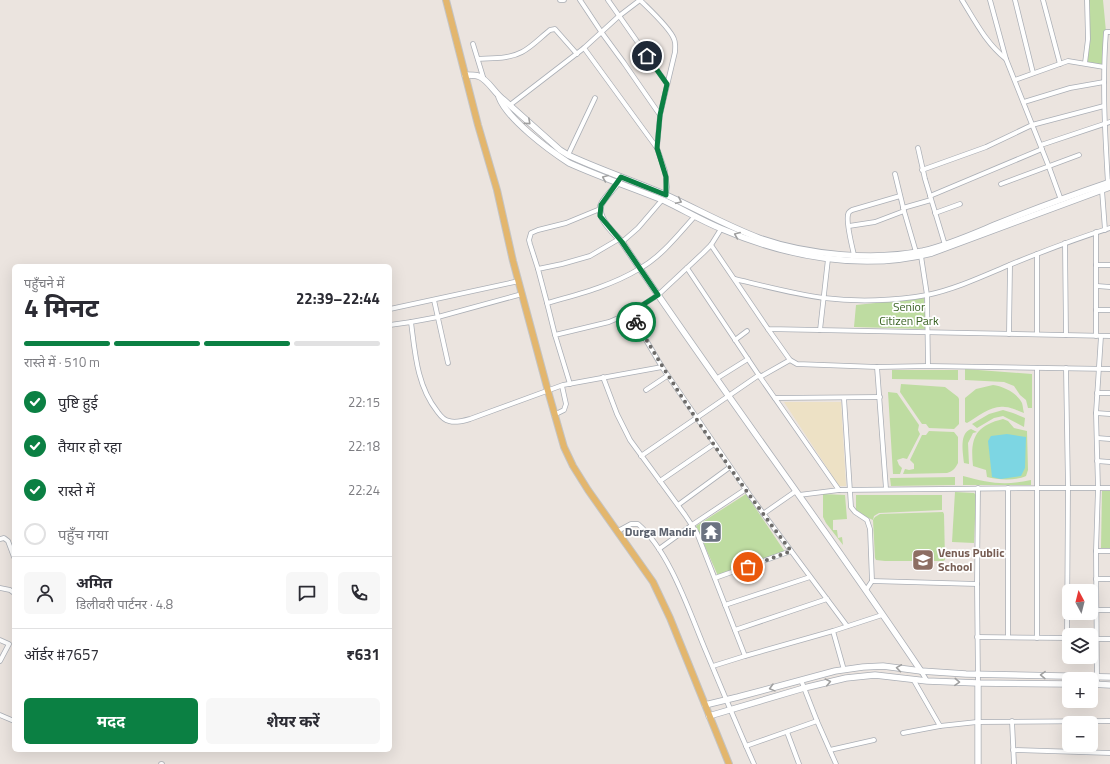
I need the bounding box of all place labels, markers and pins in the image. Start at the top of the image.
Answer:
pin [630,39,664,73]
temple icon: Durga Mandir [698,519,724,545]
place label: Durga Mandir [625,522,697,541]
place label: Venus Public School [938,543,1005,576]
school or university icon: Venus Public School [910,547,936,573]
pin [731,550,765,584]

